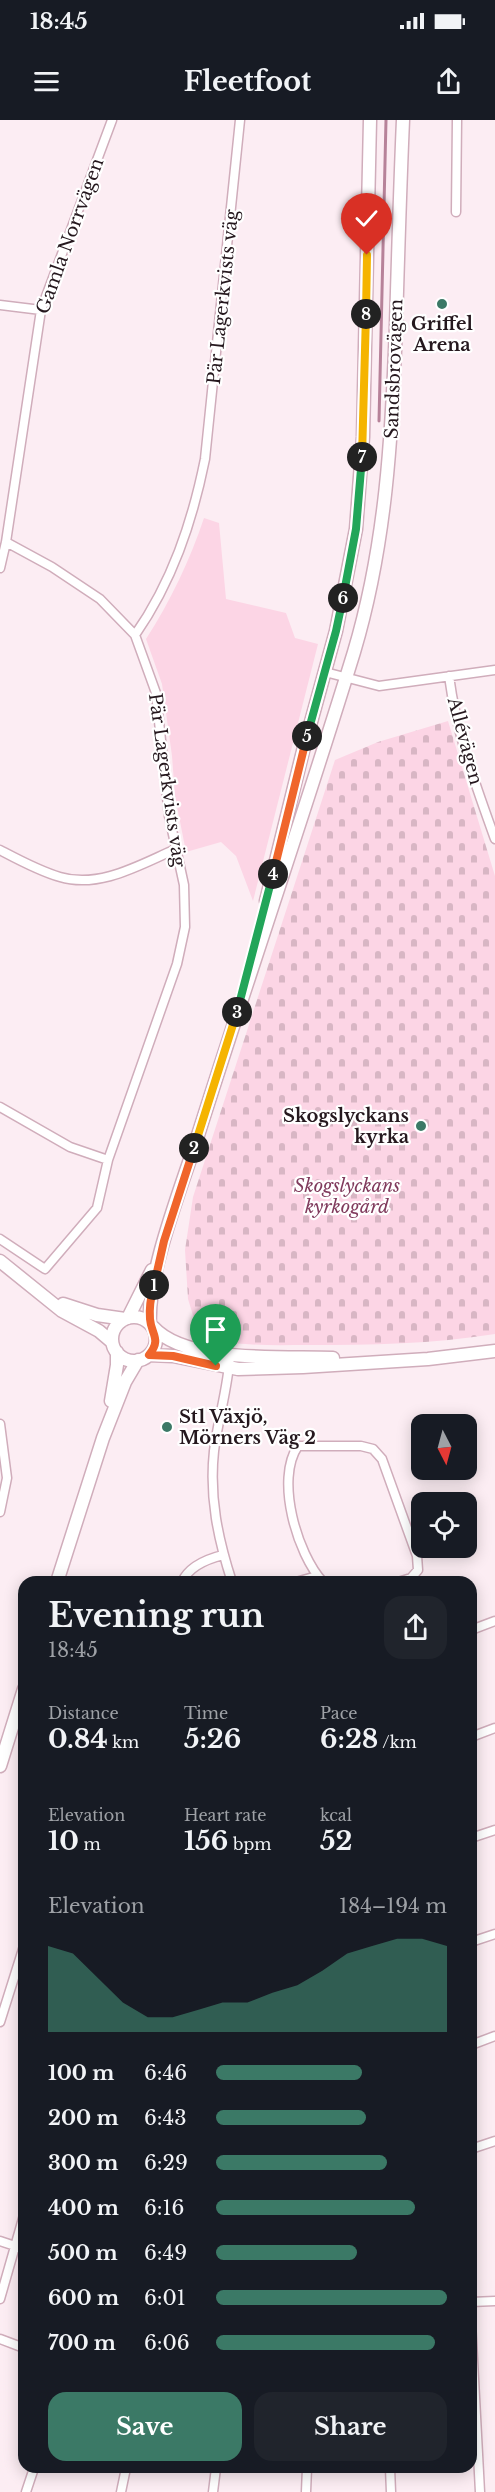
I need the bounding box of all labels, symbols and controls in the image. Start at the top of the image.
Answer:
text: 18:45 [30,8,88,35]
icon: menu [30,65,63,98]
text: Fleetfoot [184,65,311,98]
icon: share [432,65,465,98]
street label: Gamla Norrvägen [32,155,108,317]
pin [341,193,392,255]
icon: check [350,202,383,235]
street label: Pär Lagerkvists väg [203,208,243,385]
marker: Griffel Arena [435,297,449,311]
pin: 8 [351,299,381,329]
street label: Sandsbrovägen [381,299,407,439]
text: 8 [361,304,371,324]
place label: Griffel Arena [411,313,474,356]
pin: 7 [347,442,377,472]
text: 7 [358,447,366,467]
pin: 6 [328,583,358,613]
text: 6 [338,588,348,608]
street label: Pär Lagerkvists väg [144,692,190,869]
street label: Allévägen [442,694,487,787]
pin: 5 [292,721,322,751]
text: 5 [302,726,312,746]
pin: 4 [258,859,288,889]
text: 4 [268,864,278,884]
pin: 3 [222,997,252,1027]
text: 3 [232,1002,242,1022]
place label: Skogslyckans kyrka [283,1105,410,1148]
marker: Skogslyckans kyrka [414,1119,428,1133]
pin: 2 [179,1133,209,1163]
text: 2 [189,1138,199,1158]
park label: Skogslyckans kyrkogård [294,1175,400,1218]
pin: 1 [139,1270,169,1300]
text: 1 [151,1275,157,1295]
pin [190,1304,241,1366]
icon: arrive [199,1313,232,1346]
place label: St1 Växjö, Mörners Väg 2 [179,1406,316,1449]
north arrow [411,1414,477,1480]
map controls [411,1414,477,1558]
marker: St1 Växjö, Mörners Väg 2 [160,1420,174,1434]
button: locate [411,1492,477,1558]
text: Evening run [48,1595,264,1636]
button: share [384,1596,447,1659]
text: 18:45 [48,1638,98,1662]
text: Distance [48,1703,119,1723]
text: Time [184,1703,228,1723]
text: Pace [320,1703,357,1723]
text: 0.84 [48,1723,108,1755]
text: 5:26 [184,1723,241,1755]
text: 6:28 [320,1723,378,1755]
text: km [108,1732,139,1752]
text: /km [378,1732,417,1752]
text: Elevation [48,1805,125,1825]
text: Heart rate [184,1805,266,1825]
text: kcal [320,1805,352,1825]
text: 10 [48,1825,79,1857]
text: 156 [184,1825,228,1857]
text: 52 [320,1825,352,1857]
text: m [79,1834,101,1854]
text: bpm [228,1834,271,1854]
text: Elevation [48,1894,145,1918]
text: 184–194 m [339,1894,447,1918]
text: 100 m [48,2061,114,2085]
text: 6:46 [144,2061,187,2085]
text: 200 m [48,2106,119,2130]
text: 6:43 [144,2106,187,2130]
text: 300 m [48,2151,118,2175]
text: 6:29 [144,2151,188,2175]
text: 400 m [48,2196,119,2220]
text: 6:16 [144,2196,184,2220]
text: 500 m [48,2241,118,2265]
text: 6:49 [144,2241,187,2265]
text: 600 m [48,2286,119,2310]
text: 6:01 [144,2286,186,2310]
text: 700 m [48,2331,116,2355]
text: 6:06 [144,2331,190,2355]
button: Save [48,2392,242,2461]
button: Share [254,2392,447,2461]

